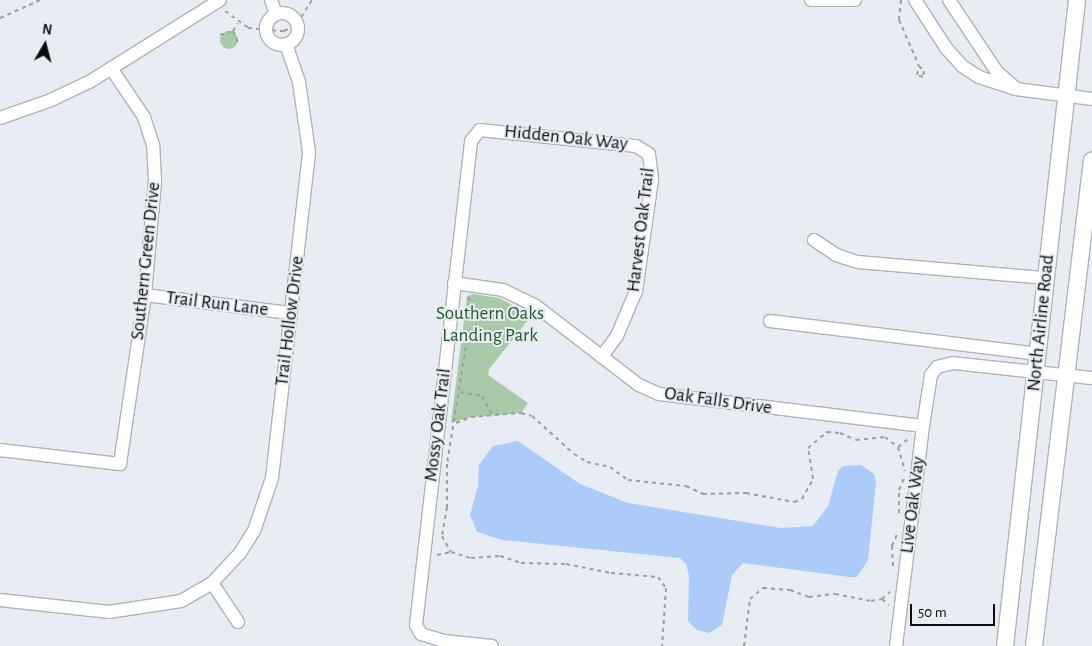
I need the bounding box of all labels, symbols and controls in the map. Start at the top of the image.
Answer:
north arrow [20,20,70,70]
text: N [41,23,53,38]
street label: Hidden Oak Way [503,120,629,156]
street label: Harvest Oak Trail [622,167,660,293]
street label: Southern Green Drive [126,181,166,341]
street label: North Airline Road [1022,253,1060,393]
street label: Trail Hollow Drive [271,255,309,387]
street label: Trail Run Lane [165,286,269,322]
park label: Southern Oaks Landing Park [436,303,544,347]
street label: Mossy Oak Trail [420,367,456,483]
street label: Oak Falls Drive [663,382,773,420]
street label: Live Oak Way [896,455,930,555]
scale bar [912,594,997,626]
text: 50 m [918,605,947,620]

